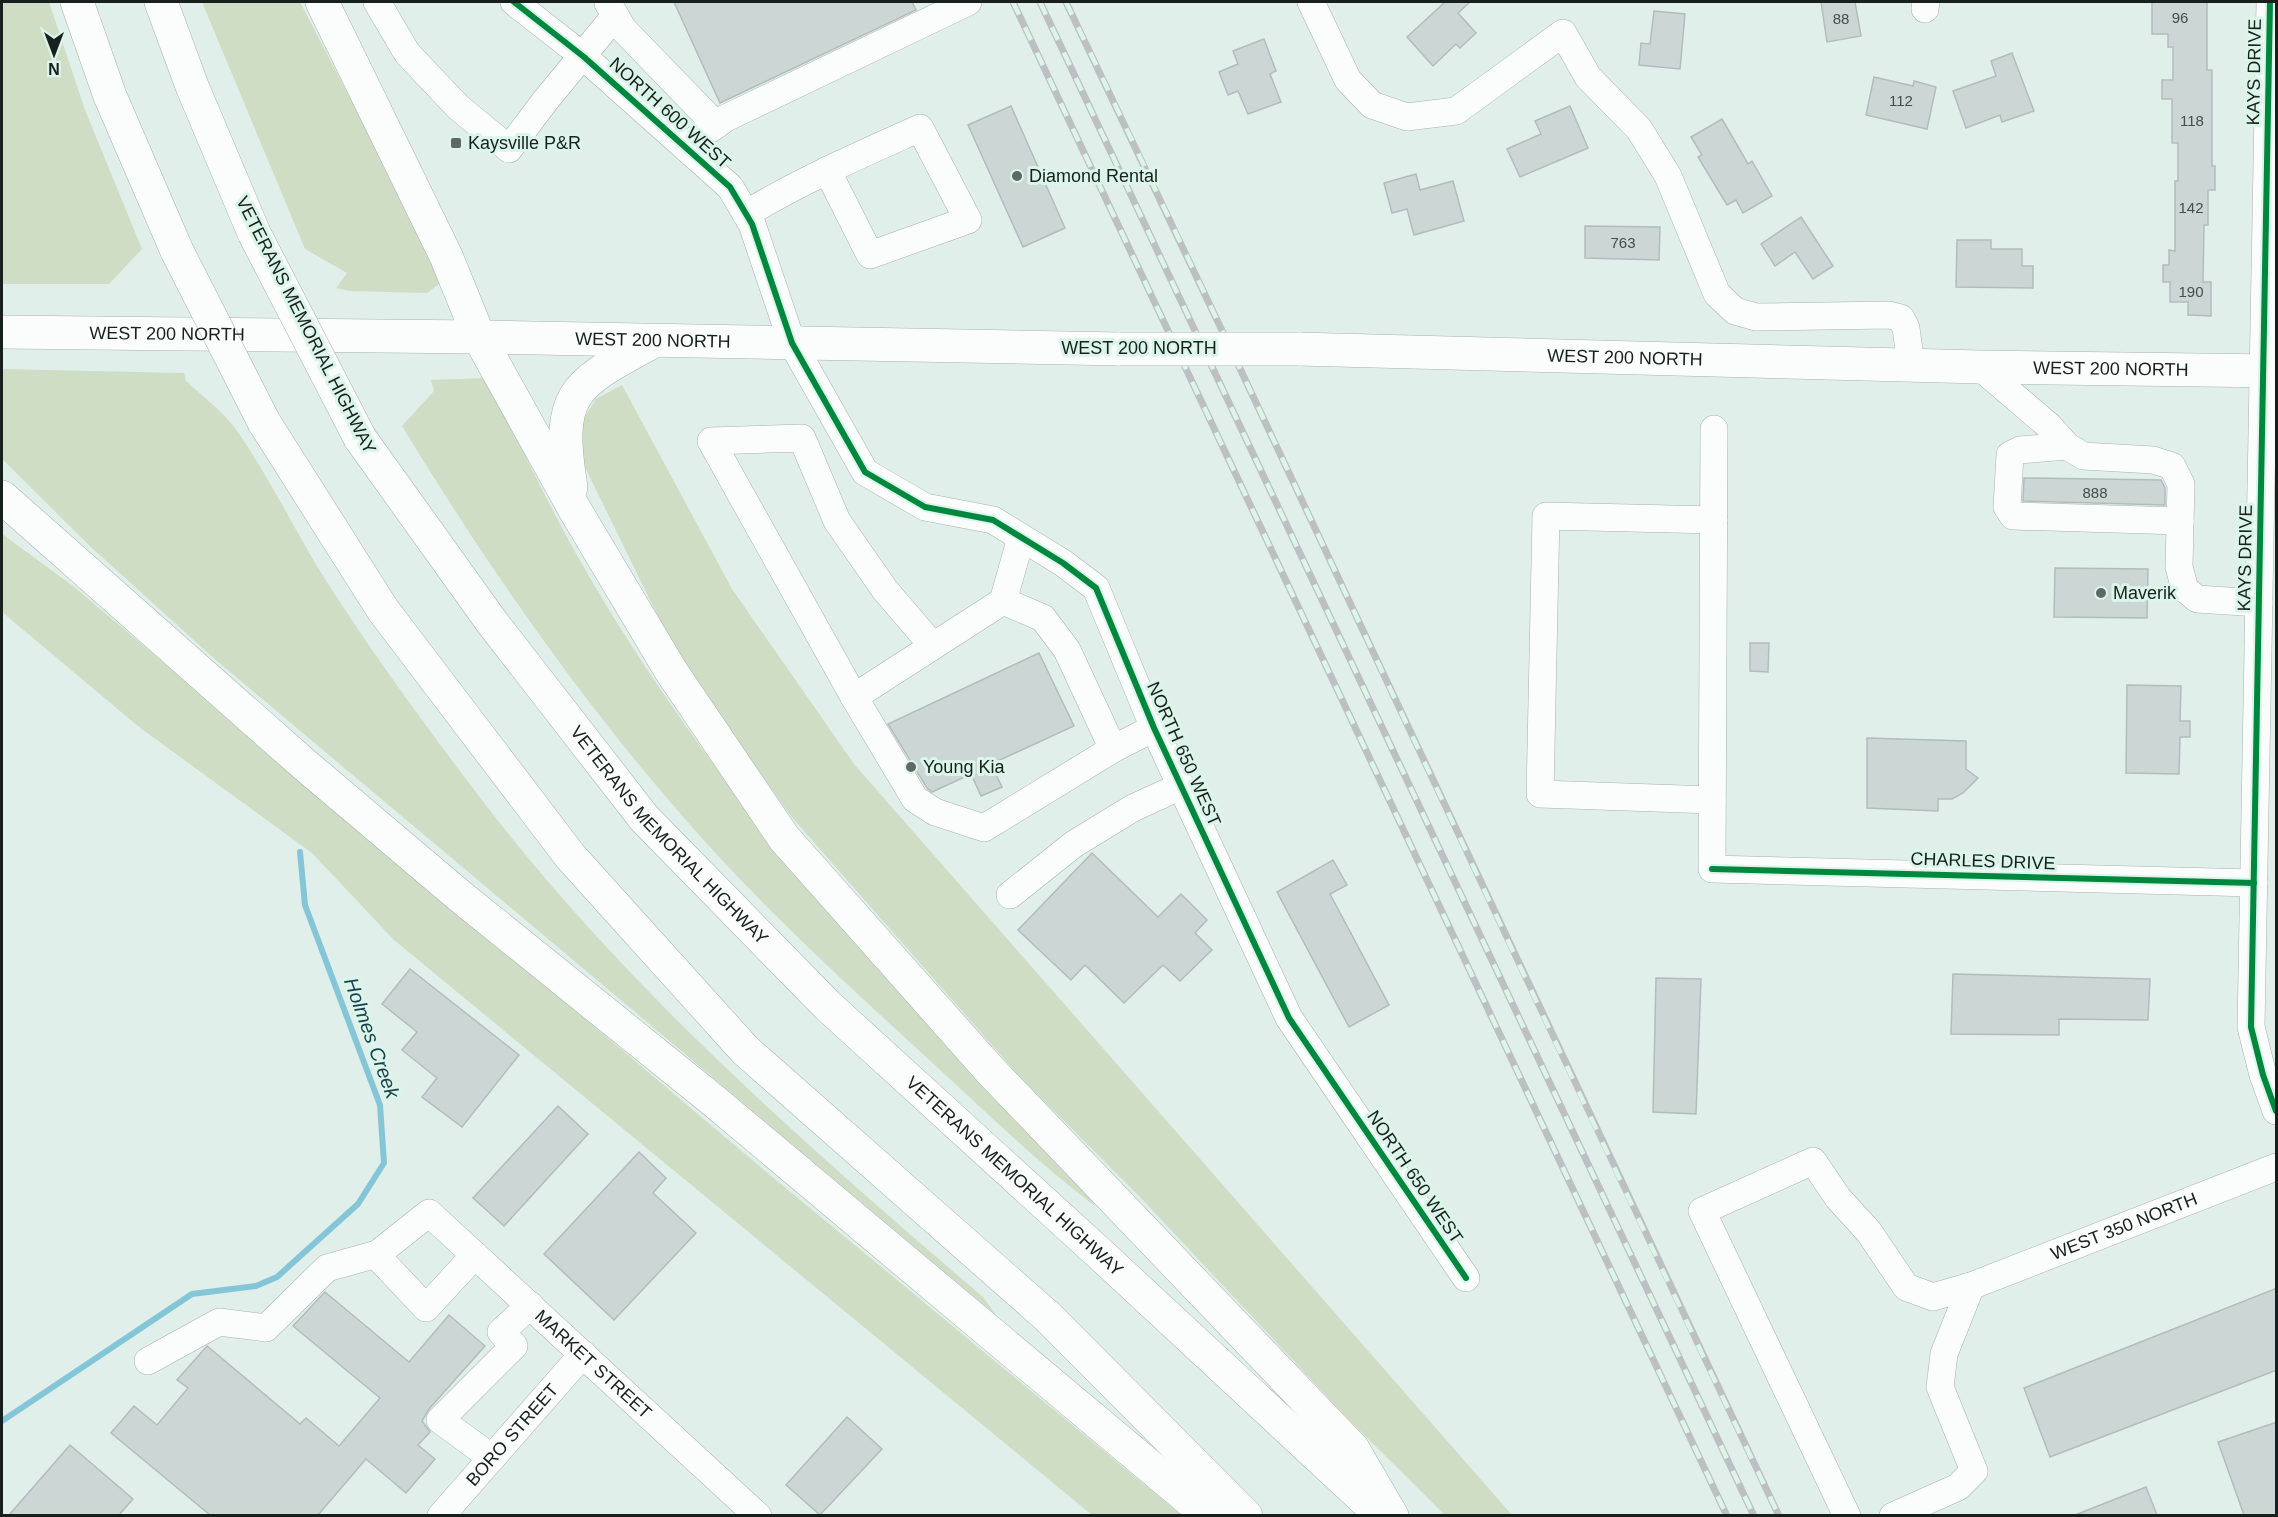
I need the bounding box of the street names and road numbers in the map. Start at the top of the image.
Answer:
street label: KAYS DRIVE [2243,18,2265,126]
street label: NORTH 600 WEST [605,53,735,173]
street label: VETERANS MEMORIAL HIGHWAY [232,193,380,457]
street label: WEST 200 NORTH [89,323,245,345]
street label: WEST 200 NORTH [575,329,731,352]
street label: WEST 200 NORTH [1061,338,1217,358]
street label: WEST 200 NORTH [1547,346,1703,370]
street label: WEST 200 NORTH [2033,358,2189,380]
street label: KAYS DRIVE [2234,504,2256,612]
street label: NORTH 650 WEST [1143,679,1225,829]
street label: VETERANS MEMORIAL HIGHWAY [566,722,772,948]
street label: CHARLES DRIVE [1910,848,2056,874]
street label: VETERANS MEMORIAL HIGHWAY [902,1072,1127,1280]
street label: NORTH 650 WEST [1363,1107,1467,1247]
street label: WEST 350 NORTH [2048,1189,2200,1264]
street label: MARKET STREET [531,1306,656,1423]
street label: BORO STREET [462,1380,562,1490]

